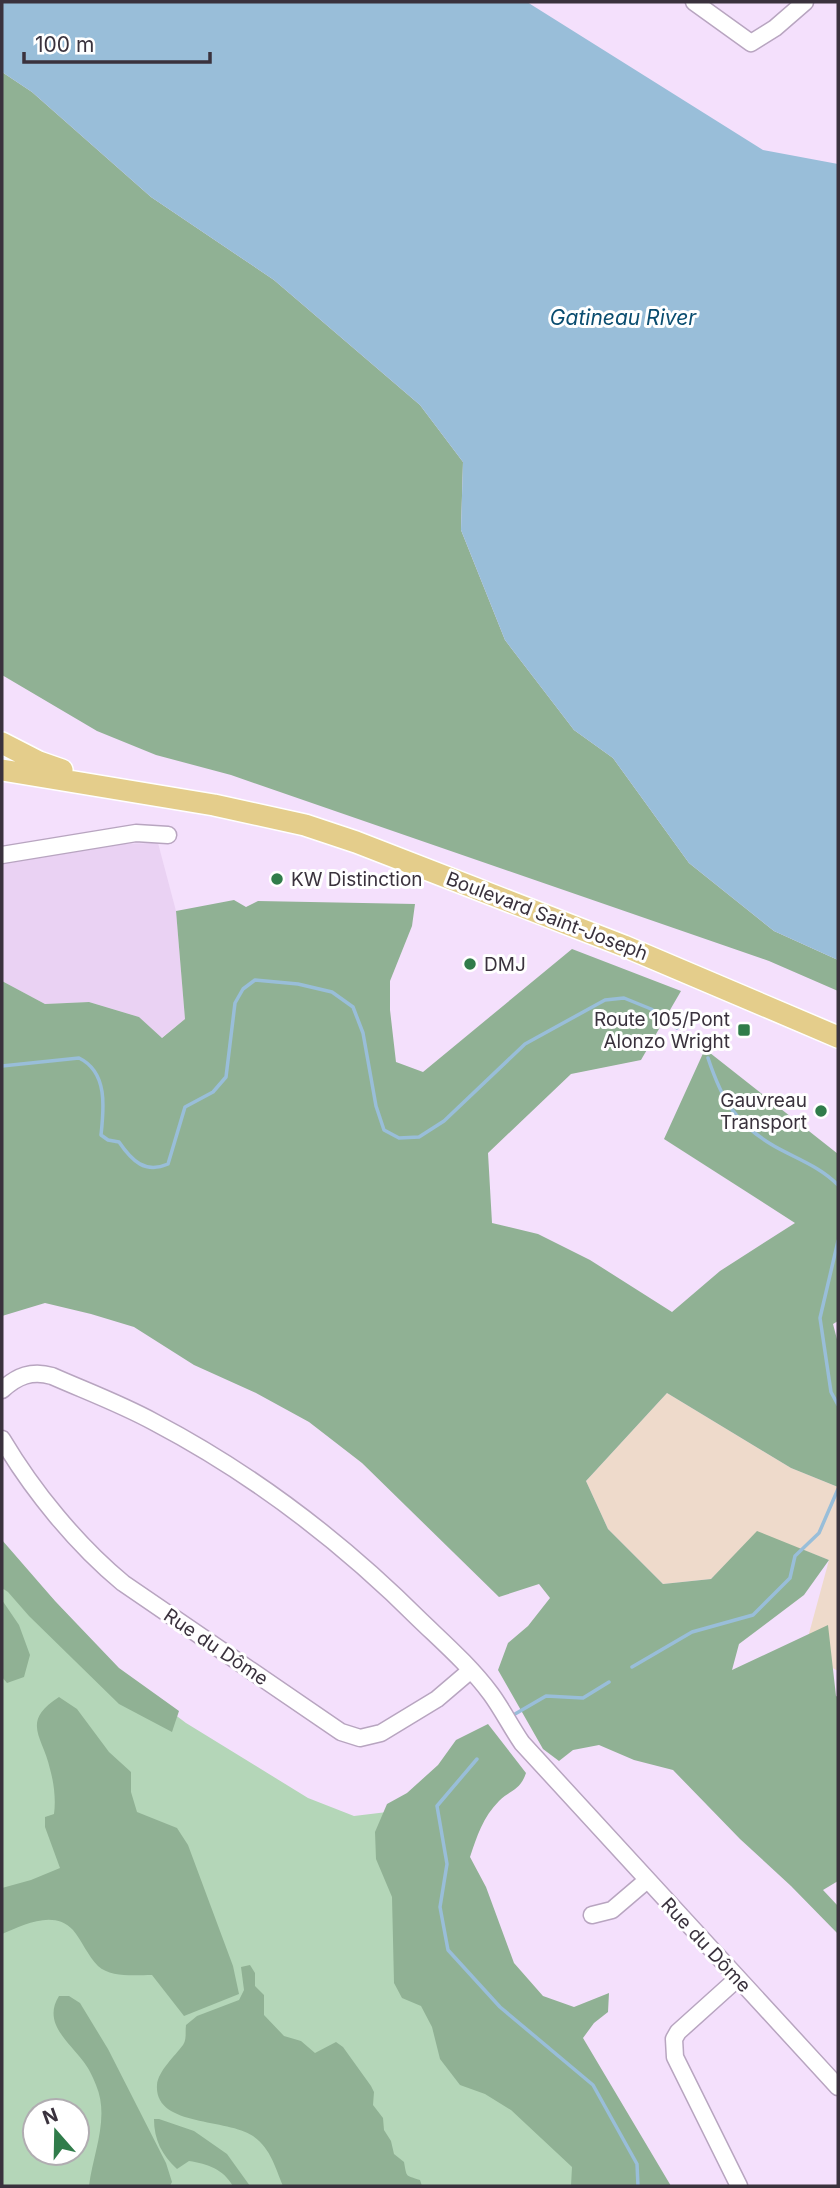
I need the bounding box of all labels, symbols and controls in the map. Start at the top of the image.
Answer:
scale bar [24,21,210,65]
text: 100 m [35,32,94,57]
water label: Gatineau River [550,305,697,330]
street label: Boulevard Saint-Joseph [443,867,651,965]
place label: KW Distinction [291,868,423,891]
marker: KW Distinction [269,871,285,887]
place label: DMJ [484,953,526,976]
marker: DMJ [462,956,478,972]
place label: Route 105/Pont Alonzo Wright [594,1008,730,1053]
marker: Route 105/Pont Alonzo Wright [736,1022,752,1038]
place label: Gauvreau Transport [720,1089,807,1134]
marker: Gauvreau Transport [813,1103,829,1119]
street label: Rue du Dôme [159,1604,273,1690]
street label: Rue du Dôme [656,1893,756,1997]
north arrow [21,2097,91,2167]
text: N [40,2103,61,2130]

